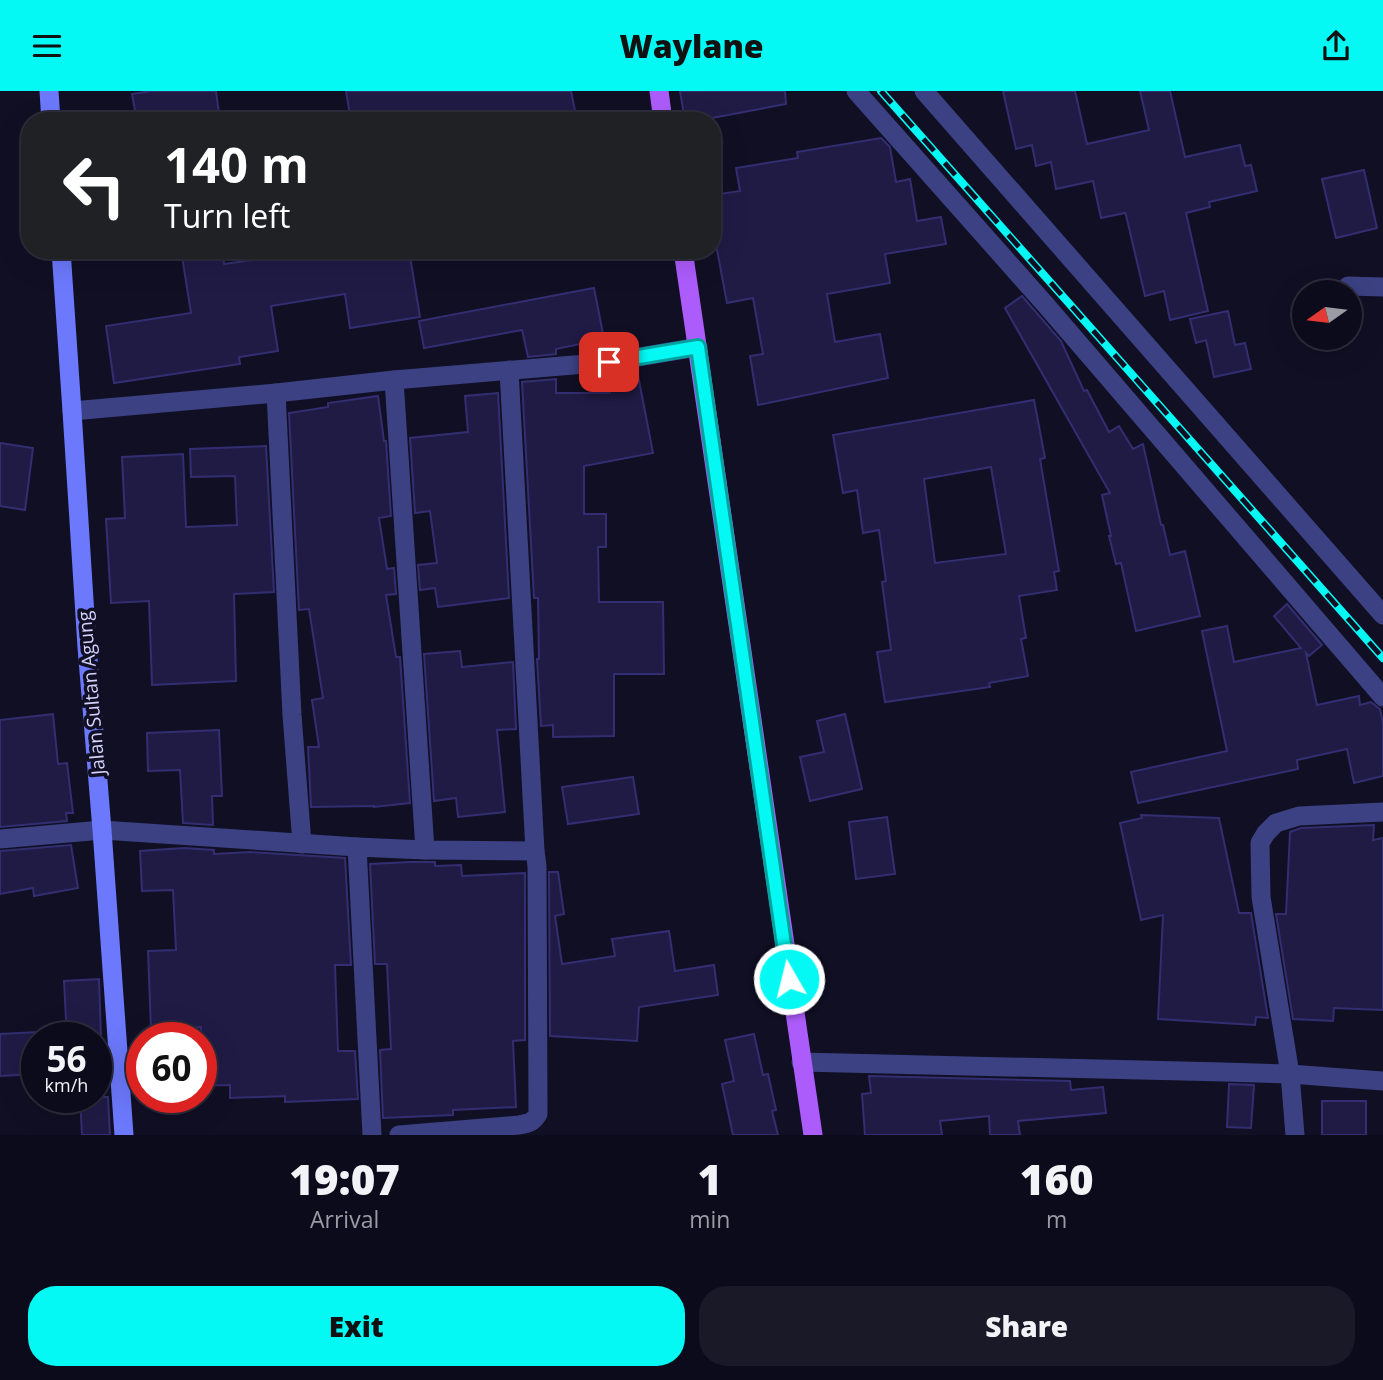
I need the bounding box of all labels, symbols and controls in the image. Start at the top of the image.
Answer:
text: Waylane [619,24,764,67]
icon: menu [28,27,66,65]
icon: share [1317,27,1355,65]
text: 140 m [164,131,309,197]
icon: left [49,140,140,231]
text: Turn left [164,194,290,237]
north arrow [1292,280,1362,350]
map controls [1292,280,1362,350]
pin [579,332,639,392]
icon: arrive [590,343,628,381]
street label: Jalan Sultan Agung [71,610,111,778]
position arrow [752,942,826,1016]
speed limit sign: 60 [126,1022,217,1113]
text: 56 [46,1035,87,1082]
text: km/h [45,1073,88,1097]
text: 19:07 [289,1150,400,1207]
text: 1 [698,1150,722,1207]
text: 160 [1020,1150,1094,1207]
text: Arrival [310,1203,379,1235]
text: min [689,1203,730,1235]
text: m [1046,1203,1067,1235]
button: Exit [28,1286,685,1366]
button: Share [699,1286,1355,1366]

